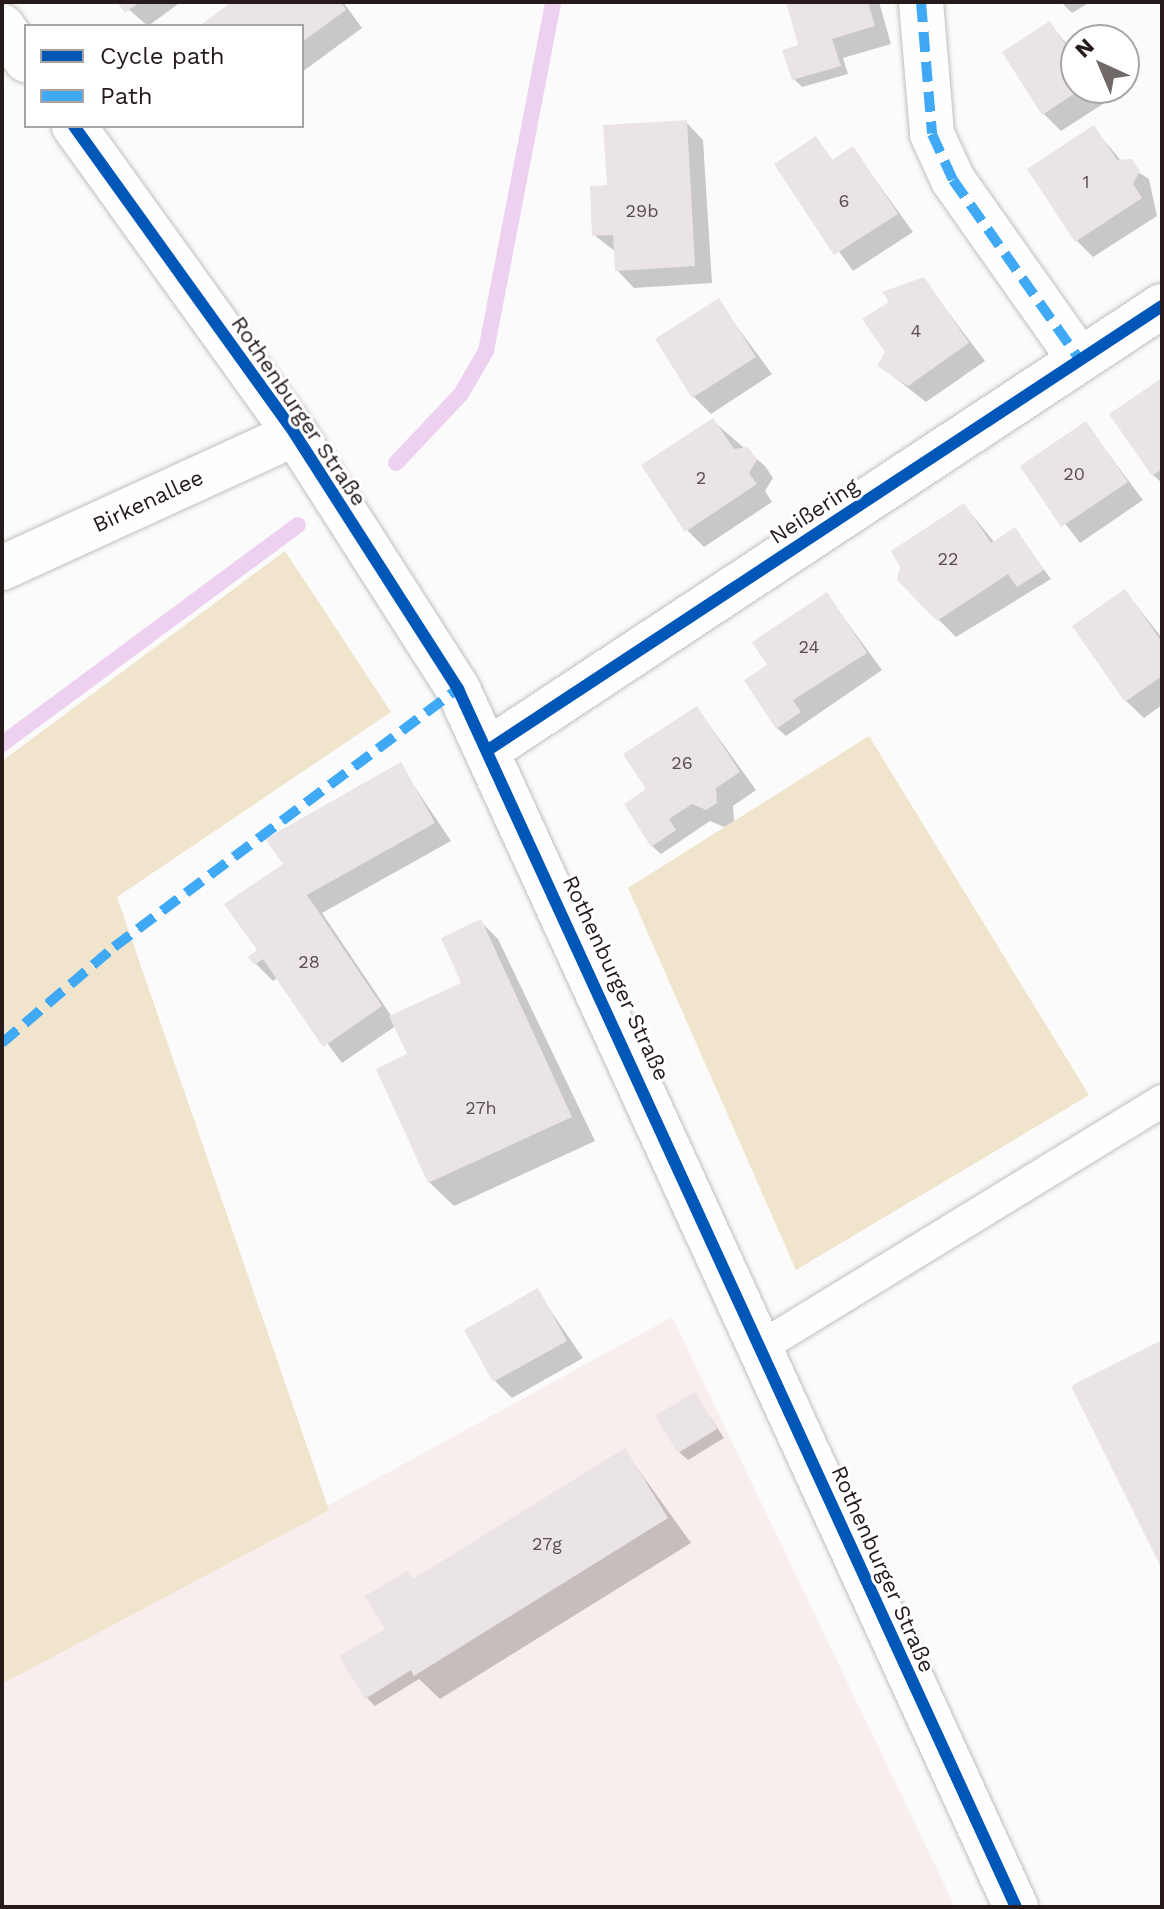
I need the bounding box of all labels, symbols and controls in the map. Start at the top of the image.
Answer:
legend [24,24,304,128]
north arrow [1060,24,1140,104]
text: N [1070,33,1099,62]
text: Cycle path [100,42,225,70]
text: Path [100,82,153,110]
house number: 1 [1082,171,1090,193]
house number: 6 [839,190,849,212]
house number: 29b [626,200,658,222]
street label: Rothenburger Straße [225,311,373,511]
house number: 4 [911,320,921,342]
house number: 20 [1063,463,1085,485]
street label: Birkenallee [89,464,207,538]
house number: 2 [696,467,706,489]
street label: Neißering [764,472,864,550]
house number: 22 [938,548,958,570]
house number: 24 [799,636,819,658]
house number: 26 [671,752,693,774]
street label: Rothenburger Straße [557,871,675,1085]
house number: 28 [298,951,320,973]
house number: 27h [465,1097,497,1119]
street label: Rothenburger Straße [825,1461,941,1677]
house number: 27g [532,1533,562,1555]

